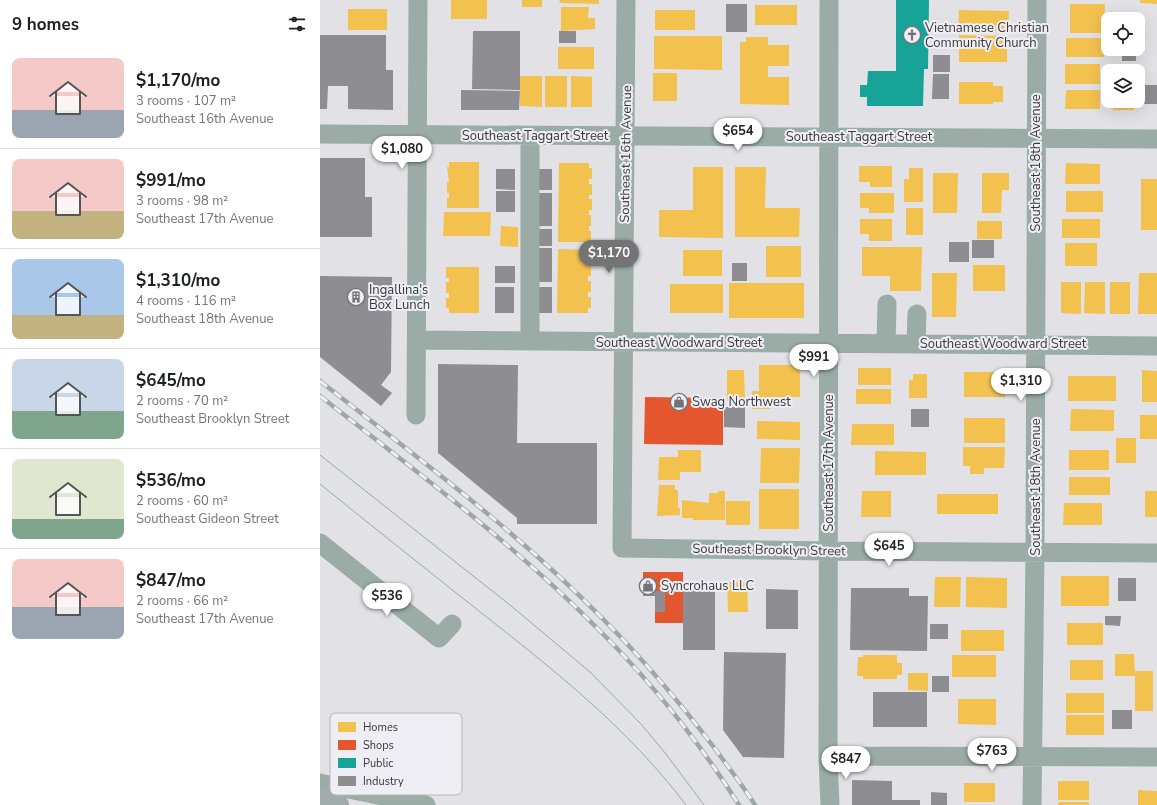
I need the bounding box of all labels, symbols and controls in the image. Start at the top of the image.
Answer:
map controls [1101,12,1145,108]
button: locate [1101,12,1145,56]
text: 9 homes [12,13,79,36]
icon: filters [286,13,308,35]
place label: Vietnamese Christian Community Church [924,19,1049,52]
church icon: Vietnamese Christian Community Church [902,25,922,45]
button: layers [1101,64,1145,108]
text: $1,170/mo [136,69,220,92]
icon: home [44,74,92,122]
street label: Southeast 16th Avenue [616,85,636,223]
text: 3 rooms · 107 m² [136,92,236,110]
street label: Southeast 18th Avenue [1027,94,1045,232]
text: Southeast 16th Avenue [136,110,273,128]
pin: $654 [714,118,762,152]
text: $654 [722,122,754,140]
street label: Southeast Taggart Street [462,127,609,145]
street label: Southeast Taggart Street [786,128,933,146]
pin: $1,080 [369,136,435,170]
text: $1,080 [381,140,423,158]
text: $991/mo [136,169,206,192]
icon: home [44,175,92,223]
text: 3 rooms · 98 m² [136,192,228,210]
text: Southeast 17th Avenue [136,210,273,228]
pin: $1,170 [576,240,642,274]
text: $1,170 [588,244,630,262]
text: $1,310/mo [136,269,220,292]
icon: home [44,275,92,323]
place label: Ingallina's Box Lunch [369,281,430,314]
building icon: Ingallina's Box Lunch [346,287,366,307]
text: 4 rooms · 116 m² [136,292,236,310]
text: Southeast 18th Avenue [136,310,273,328]
street label: Southeast Woodward Street [596,334,763,352]
street label: Southeast Woodward Street [920,335,1087,353]
pin: $991 [790,344,838,378]
text: $991 [798,348,830,366]
pin: $1,310 [988,368,1054,402]
text: $645/mo [136,369,206,392]
text: $1,310 [1000,372,1042,390]
icon: home [44,375,92,423]
text: 2 rooms · 70 m² [136,392,228,410]
shop icon: Swag Northwest [669,392,689,412]
place label: Swag Northwest [692,393,791,411]
street label: Southeast 17th Avenue [820,394,838,532]
text: Southeast Brooklyn Street [136,410,289,428]
street label: Southeast 18th Avenue [1027,418,1045,556]
text: $536/mo [136,469,206,492]
icon: home [44,475,92,523]
text: 2 rooms · 60 m² [136,492,228,510]
text: Southeast Gideon Street [136,510,279,528]
pin: $645 [865,533,913,567]
text: $645 [873,537,905,555]
street label: Southeast Brooklyn Street [692,540,846,560]
text: $847/mo [136,569,206,592]
icon: home [44,575,92,623]
shop icon: Syncrohaus LLC [638,576,658,596]
place label: Syncrohaus LLC [661,577,755,595]
pin: $536 [363,583,411,617]
text: $536 [371,587,403,605]
text: 2 rooms · 66 m² [136,592,228,610]
text: Southeast 17th Avenue [136,610,273,628]
legend [330,713,462,795]
text: Homes [363,720,398,735]
text: Shops [363,738,394,753]
pin: $763 [968,738,1016,772]
text: $763 [976,742,1008,760]
pin: $847 [822,746,870,780]
text: $847 [830,750,862,768]
text: Public [363,756,393,771]
text: Industry [363,774,404,789]

